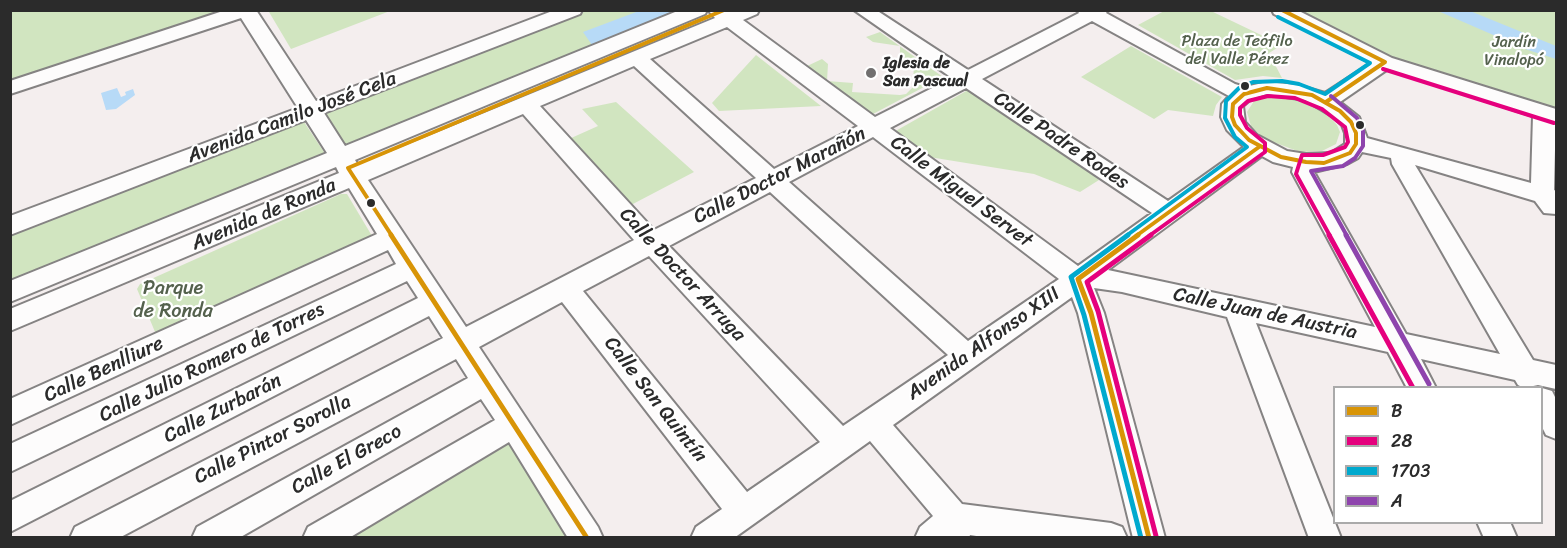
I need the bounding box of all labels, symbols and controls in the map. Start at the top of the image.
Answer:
park label: Plaza de Teófilo del Valle Pérez [1181,32,1293,70]
park label: Jardín Vinalopó [1484,33,1544,71]
place label: Iglesia de San Pascual [883,54,968,92]
marker: Iglesia de San Pascual [864,66,878,80]
street label: Avenida Camilo José Cela [184,67,400,169]
unlabelled marker [1239,80,1251,92]
street label: Calle Padre Rodes [989,87,1133,195]
unlabelled marker [1354,119,1366,131]
street label: Calle Doctor Marañón [690,122,870,230]
street label: Calle Miguel Servet [885,131,1037,253]
street label: Avenida de Ronda [188,174,340,256]
unlabelled marker [365,197,377,209]
street label: Calle Doctor Arruga [614,203,750,347]
park label: Parque de Ronda [133,277,213,324]
street label: Avenida Alfonso XIII [903,282,1065,406]
street label: Calle Juan de Austria [1171,283,1359,345]
street label: Calle Julio Romero de Torres [96,298,328,428]
street label: Calle Benlliure [40,332,168,408]
street label: Calle San Quintín [598,332,712,468]
street label: Calle Zurbarán [160,369,286,449]
legend [1333,386,1543,524]
street label: Calle Pintor Sorolla [191,390,355,490]
text: B [1391,395,1402,427]
street label: Calle El Greco [288,420,406,500]
text: 28 [1391,425,1412,457]
text: 1703 [1391,455,1430,487]
text: A [1391,485,1403,517]

